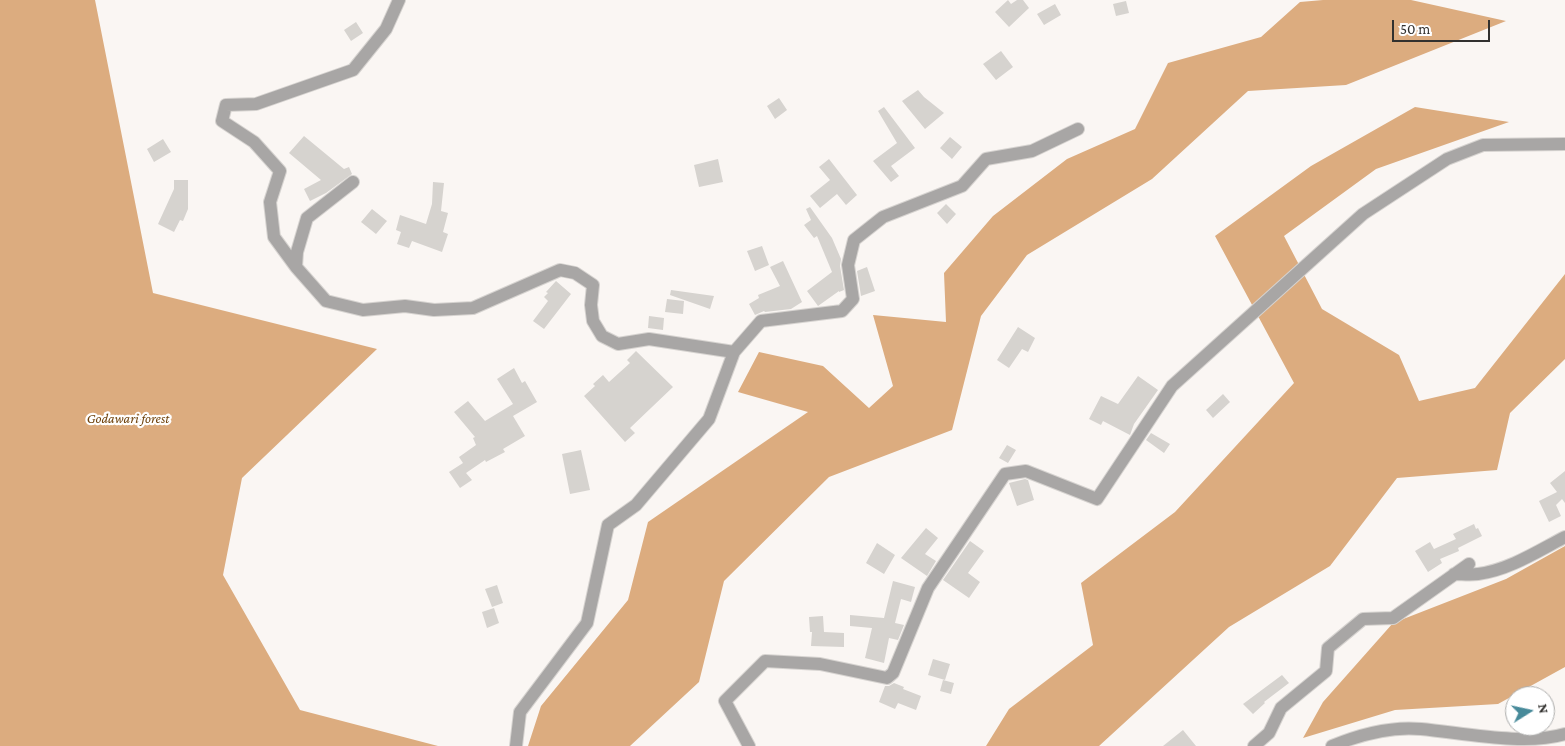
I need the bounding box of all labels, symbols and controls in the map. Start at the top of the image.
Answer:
scale bar [1395,10,1492,42]
text: 50 m [1400,21,1430,37]
park label: Godawari forest [87,411,169,427]
north arrow [1505,686,1555,736]
text: N [1535,702,1552,715]

